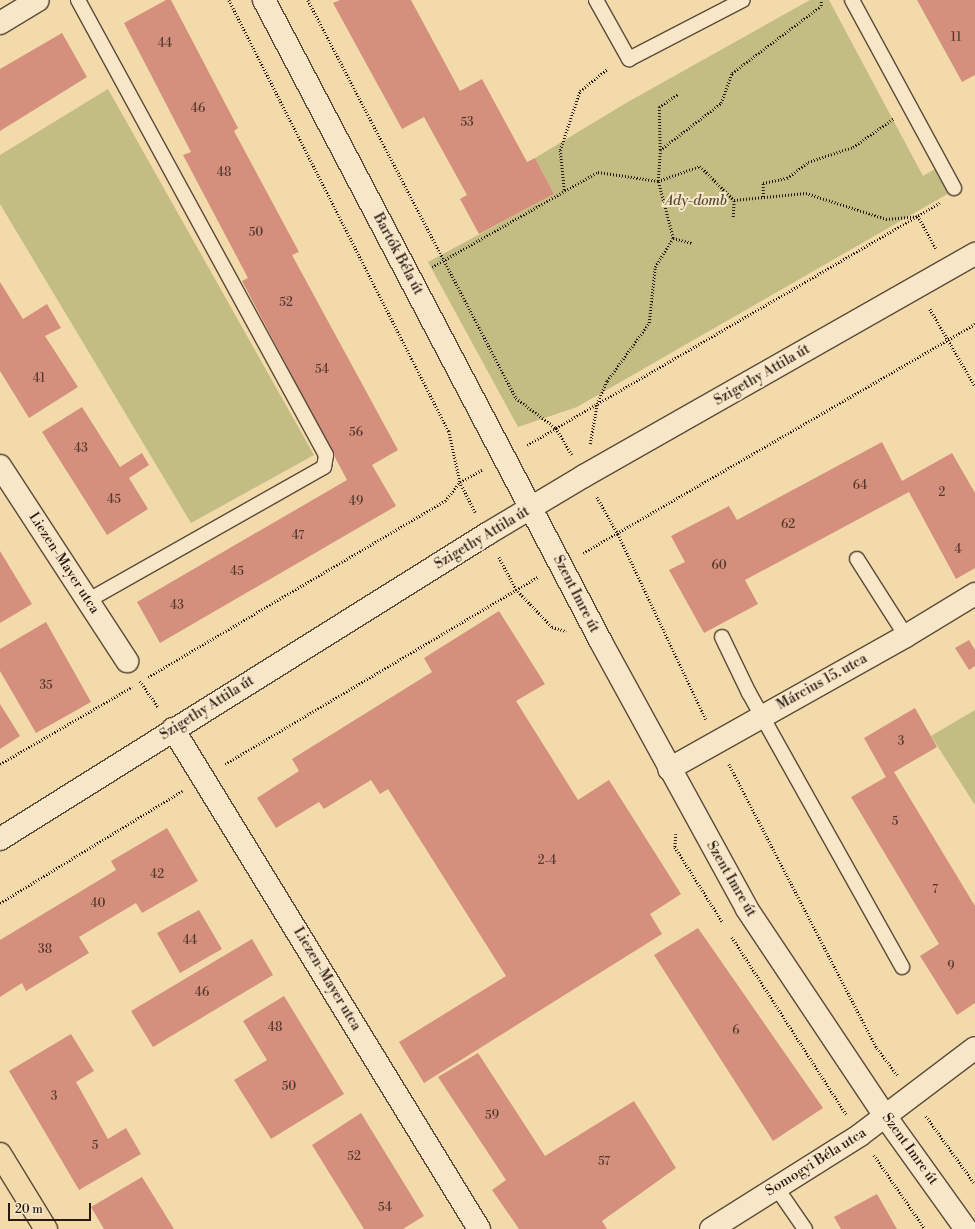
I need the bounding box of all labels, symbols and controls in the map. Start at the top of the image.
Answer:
house number: 11 [951,31,961,45]
house number: 44 [158,37,172,51]
house number: 46 [191,102,205,116]
house number: 53 [460,116,474,130]
house number: 48 [217,166,231,180]
park label: Ady-domb [665,193,727,209]
street label: Bartók Béla út [369,210,427,298]
house number: 50 [249,226,263,240]
house number: 52 [279,296,293,310]
street label: Szigethy Attila út [711,341,813,409]
house number: 54 [315,363,329,377]
house number: 41 [33,372,45,386]
house number: 56 [349,426,363,440]
house number: 43 [74,442,88,456]
house number: 64 [853,479,867,493]
house number: 2 [939,486,945,500]
house number: 45 [107,493,121,507]
house number: 49 [349,495,363,509]
street label: Szigethy Attila út [431,503,533,573]
street label: Liezen-Mayer utca [25,509,103,617]
house number: 62 [781,518,795,532]
house number: 47 [292,529,304,543]
house number: 4 [954,543,962,557]
street label: Szent Imre út [549,553,603,635]
house number: 60 [711,559,727,573]
house number: 45 [230,565,244,579]
house number: 43 [170,599,184,613]
street label: Március 15. utca [774,650,870,714]
street label: Szigethy Attila út [157,672,257,744]
house number: 35 [39,679,53,693]
house number: 3 [898,735,904,749]
house number: 5 [892,815,898,829]
street label: Szent Imre út [703,838,759,920]
house number: 2-4 [538,854,556,868]
house number: 42 [150,868,164,882]
house number: 7 [932,883,938,897]
house number: 40 [90,897,106,911]
street label: Liezen-Mayer utca [290,924,364,1034]
house number: 44 [183,934,197,948]
house number: 38 [38,943,52,957]
house number: 9 [947,960,955,974]
house number: 46 [195,986,209,1000]
house number: 48 [268,1021,282,1035]
house number: 6 [732,1024,740,1038]
house number: 50 [282,1080,296,1094]
house number: 3 [51,1090,57,1104]
house number: 59 [485,1109,499,1123]
street label: Szent Imre út [878,1110,942,1188]
street label: Somogyi Béla utca [763,1124,869,1200]
house number: 5 [92,1139,98,1153]
house number: 52 [347,1150,361,1164]
house number: 57 [598,1155,610,1169]
scale bar [10,1195,93,1221]
house number: 54 [378,1201,392,1215]
text: 20 m [15,1202,43,1217]

